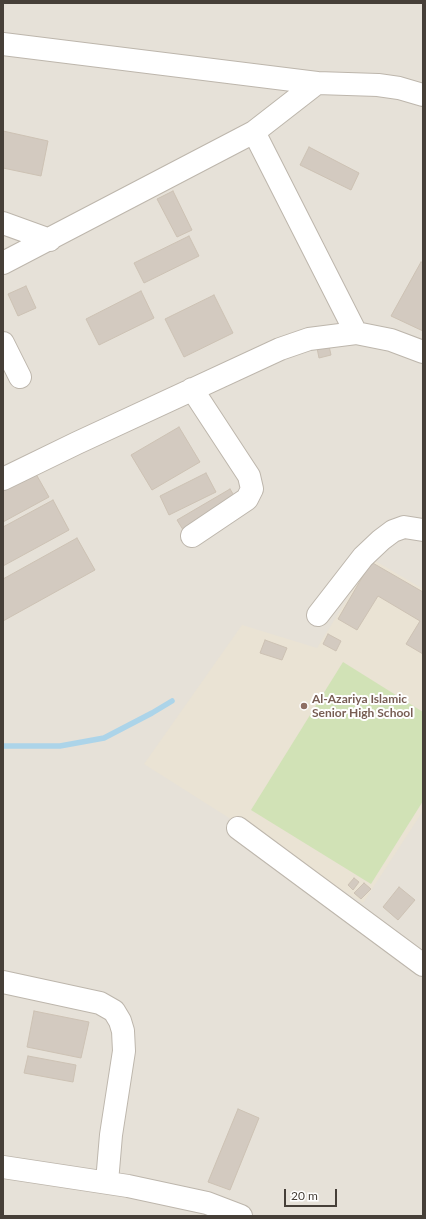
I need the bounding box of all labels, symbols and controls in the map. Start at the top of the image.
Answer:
place label: Al-Azariya Islamic Senior High School [312,692,413,720]
marker: Al-Azariya Islamic Senior High School [299,701,309,711]
scale bar [286,1181,339,1207]
text: 20 m [291,1188,318,1203]

